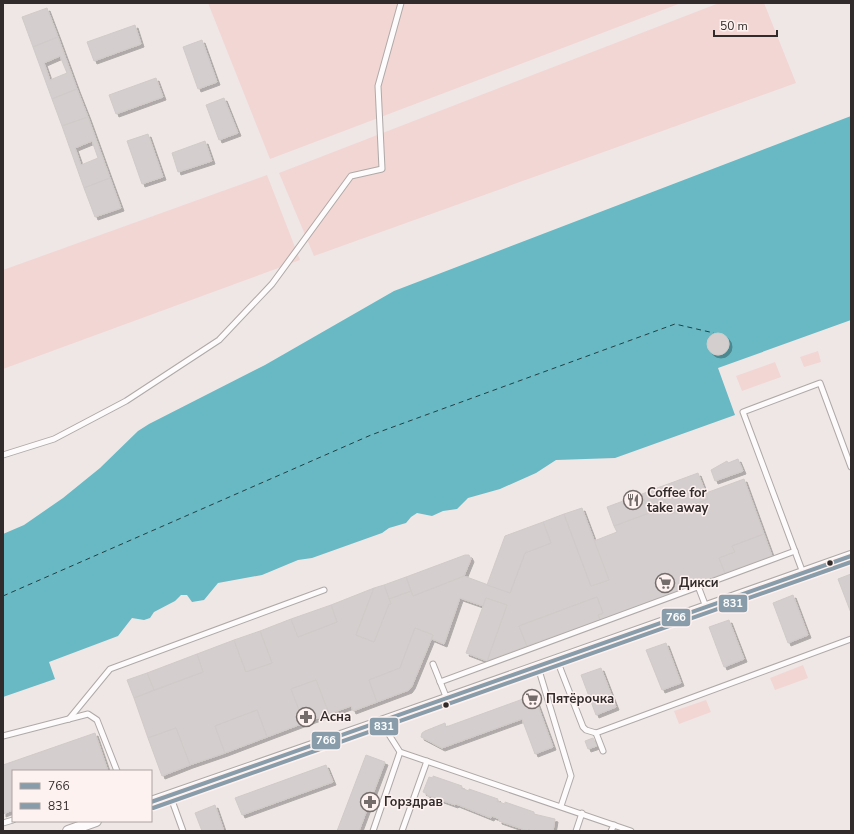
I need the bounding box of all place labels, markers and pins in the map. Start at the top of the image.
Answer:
place label: Coffee for take away [647,484,709,517]
restaurant icon: Coffee for take away [622,489,644,511]
unlabelled marker [825,558,835,568]
supermarket icon: Дикси [654,572,676,594]
place label: Дикси [679,574,719,592]
supermarket icon: Пятёрочка [521,688,543,710]
place label: Пятёрочка [546,690,614,708]
unlabelled marker [441,700,451,710]
pharmacy icon: Асна [295,706,317,728]
place label: Асна [320,708,351,726]
pharmacy icon: Горздрав [359,791,381,813]
place label: Горздрав [384,793,443,811]

